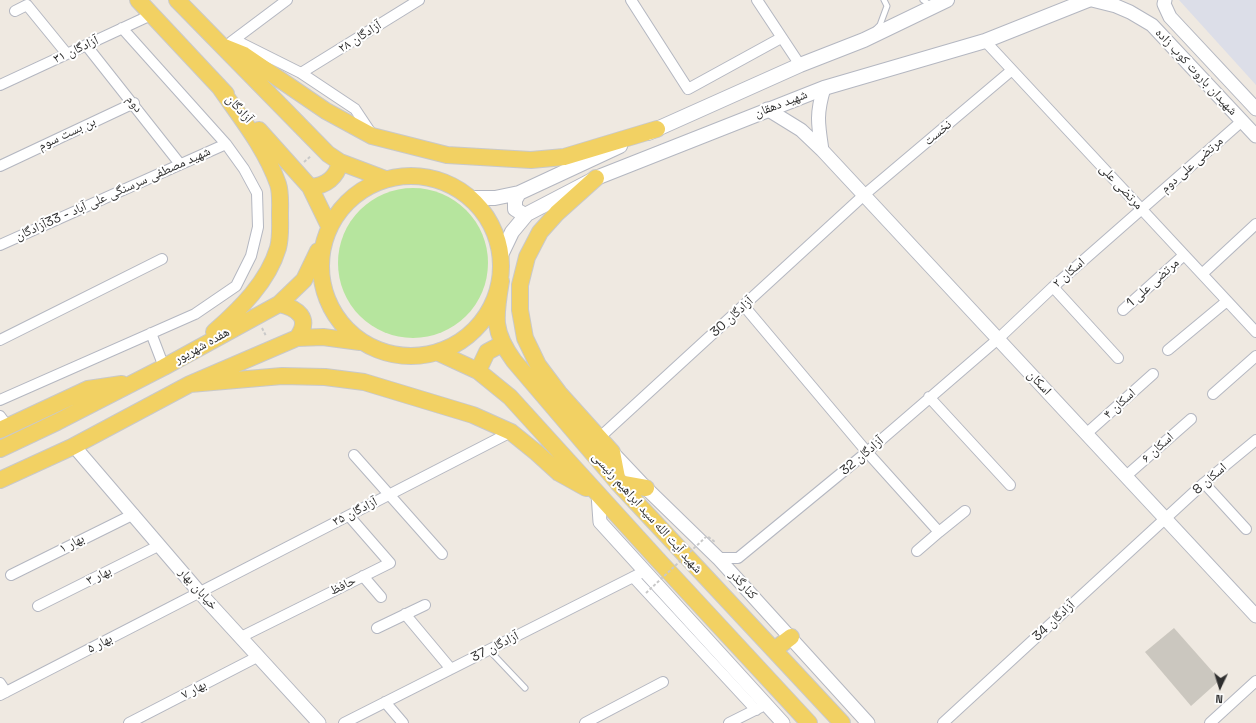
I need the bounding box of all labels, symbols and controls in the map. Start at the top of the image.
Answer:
street label: ۲۸ آزادگان [336,18,384,56]
street label: شهیدان باروت کوب زاده [1152,25,1240,119]
street label: ۳۱ آزادگان [51,33,101,67]
street label: شهید دهقان [752,87,810,121]
street label: دوم [122,92,146,116]
street label: آزادگان [222,92,256,126]
street label: بن بست سوم [36,114,98,154]
street label: نخست [921,117,955,149]
street label: مرتضی علی دوم [1157,134,1227,196]
street label: شهید مصطفی سرسنگی علی آباد - 33آزادگان [13,144,213,244]
street label: مرتضی علی [1096,161,1146,213]
street label: اسکان ۲ [1050,255,1088,291]
street label: مرتضی علی 1 [1123,255,1183,311]
street label: آزادگان 30 [707,294,757,340]
street label: هفده شهریور [172,324,232,368]
street label: اسکان [1024,367,1054,399]
street label: اسکان ۴ [1101,386,1139,422]
street label: اسکان ۶ [1139,430,1177,466]
street label: آزادگان 32 [837,433,887,479]
street label: شهید آیت الله سید ابراهیم رئیسی [589,449,705,577]
street label: اسکان 8 [1190,460,1230,498]
street label: آزادگان ۳۵ [330,494,380,530]
street label: بهار ۱ [57,531,87,557]
street label: بهار ۳ [84,563,114,589]
street label: خیابان بهار [175,565,221,613]
street label: کنارگذر [726,567,760,603]
street label: حافظ [327,573,359,599]
street label: آزادگان 34 [1030,597,1078,645]
street label: آزادگان 37 [469,628,521,666]
street label: بهار ۵ [85,631,115,657]
north arrow [1200,667,1240,707]
street label: بهار ۷ [179,677,209,703]
text: N [1215,692,1223,706]

